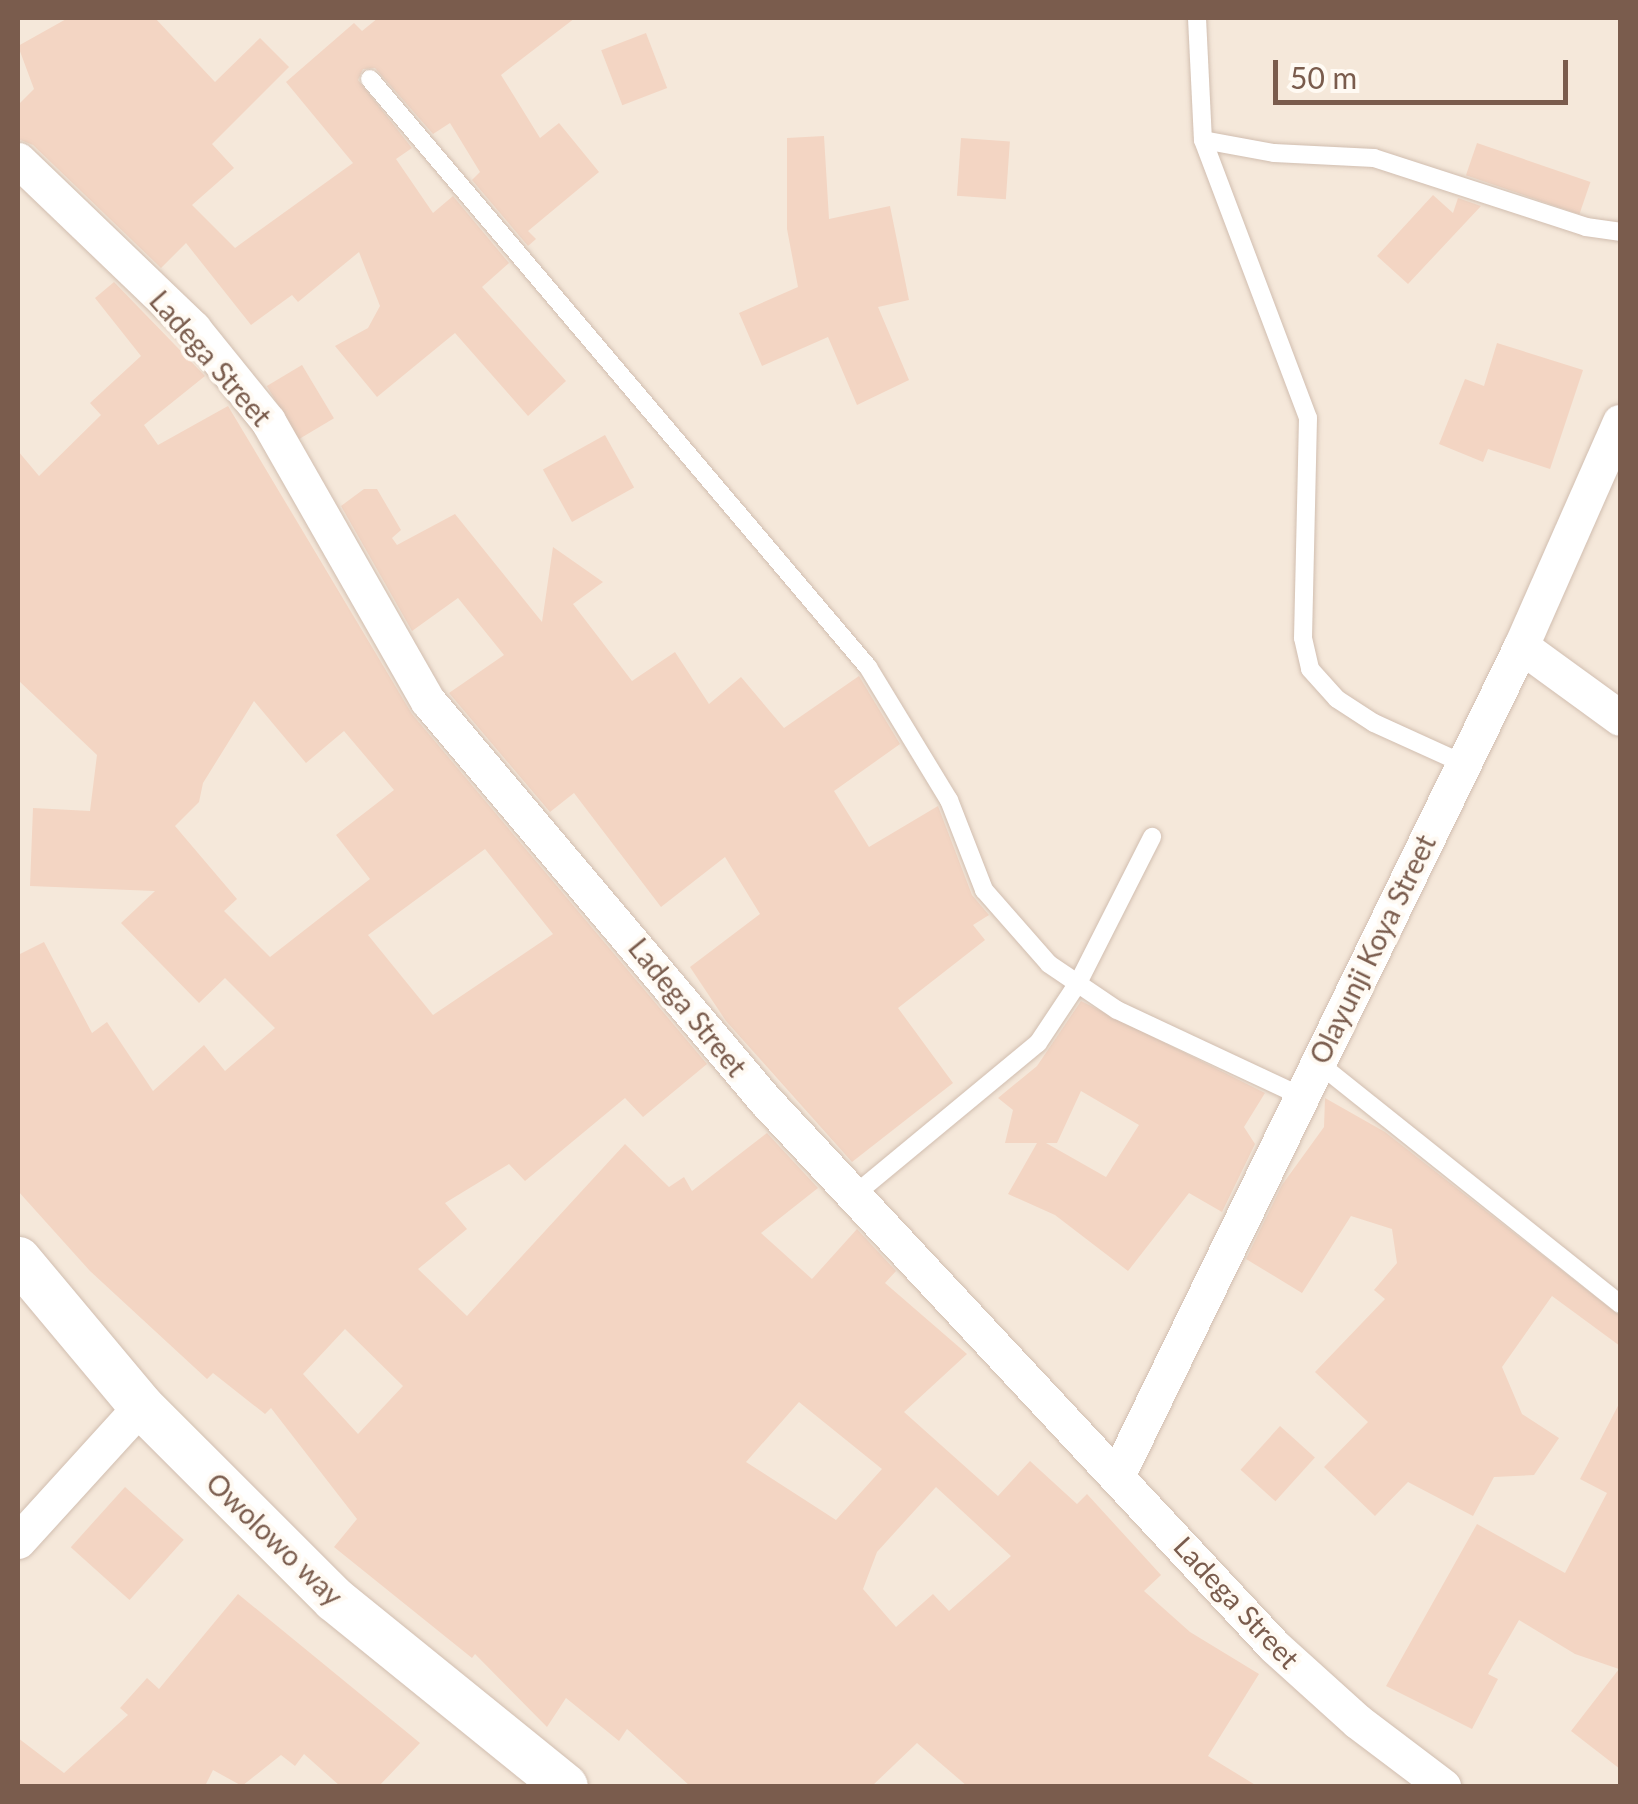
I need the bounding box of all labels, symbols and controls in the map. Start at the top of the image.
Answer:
scale bar [1278,40,1573,102]
text: 50 m [1290,59,1357,95]
street label: Ladega Street [143,284,279,432]
street label: Olayunji Koya Street [1302,829,1442,1069]
street label: Ladega Street [622,931,754,1083]
street label: Owolowo way [200,1465,350,1613]
street label: Ladega Street [1167,1529,1307,1675]

